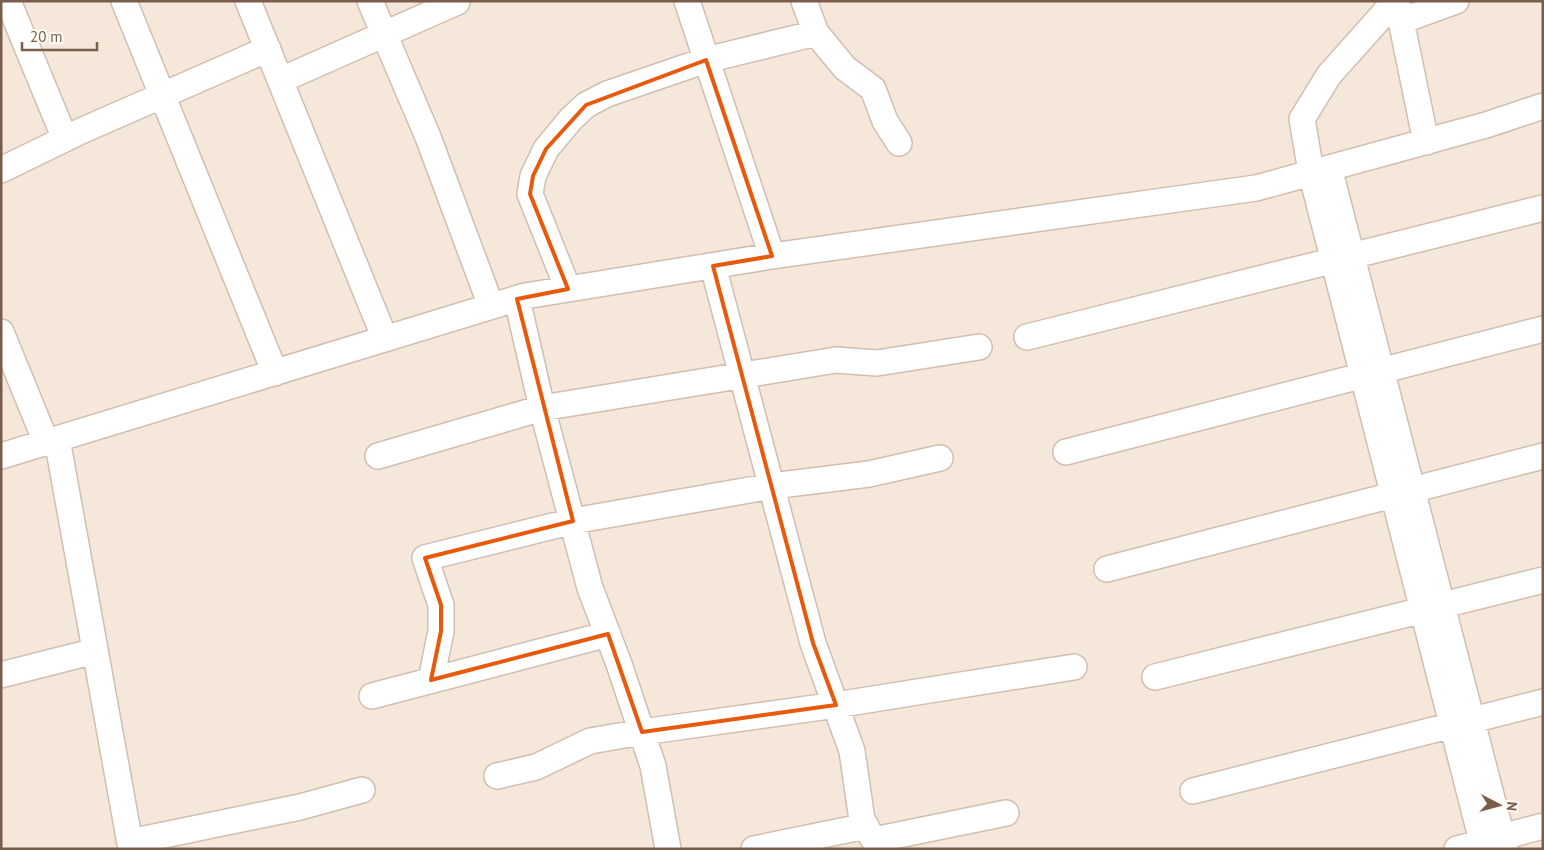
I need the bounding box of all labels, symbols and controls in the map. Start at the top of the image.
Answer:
scale bar [22,20,98,52]
text: 20 m [30,27,63,46]
north arrow [1474,780,1524,830]
text: N [1502,801,1521,812]

